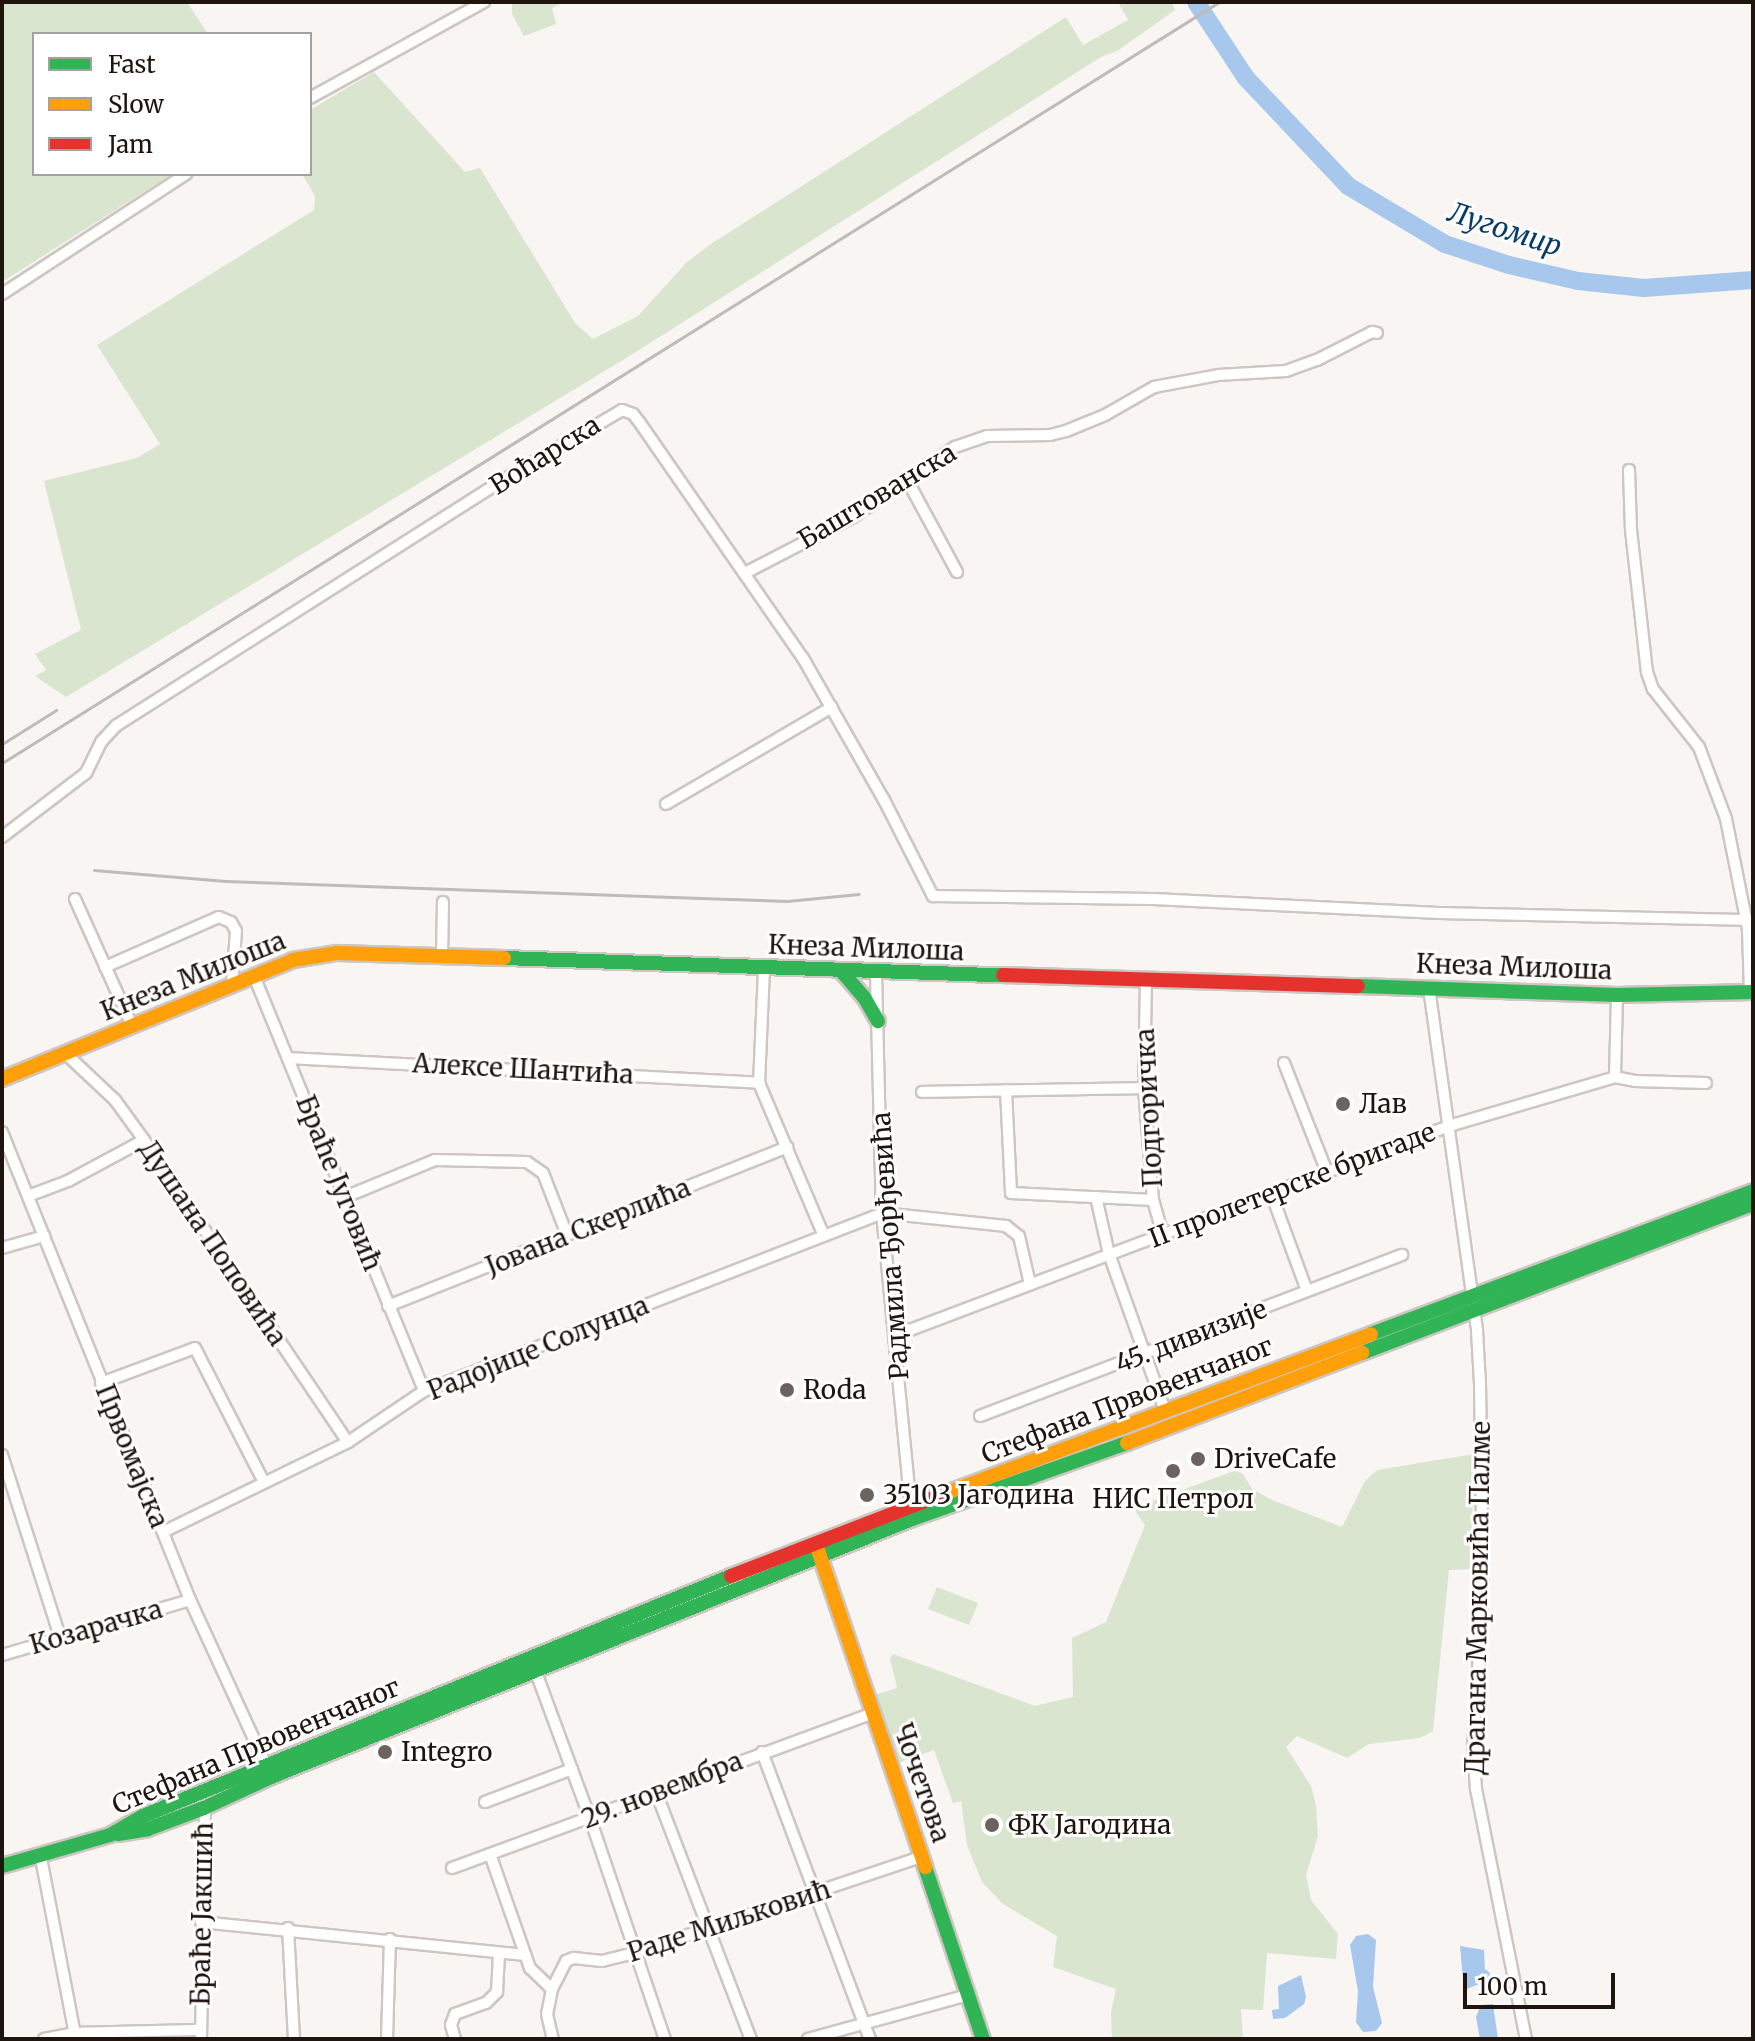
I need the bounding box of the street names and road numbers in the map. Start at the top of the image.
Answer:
street label: Воћарска [484,409,606,501]
street label: Баштованска [792,437,962,555]
street label: Кнеза Милоша [96,925,290,1027]
street label: Кнеза Милоша [767,929,965,967]
street label: Кнеза Милоша [1415,948,1613,986]
street label: Подгоричка [1129,1027,1169,1189]
street label: Алексе Шантића [412,1048,634,1090]
street label: Браће Југовић [290,1091,388,1275]
street label: Радмила Ђорђевића [865,1111,915,1381]
street label: II пролетерске бригаде [1144,1116,1440,1254]
street label: Душана Поповића [133,1134,293,1352]
street label: Јована Скерлића [481,1172,695,1282]
street label: Радојице Солунца [423,1289,653,1407]
street label: 45. дивизије [1111,1293,1271,1379]
street label: Стефана Првовенчаног [977,1330,1277,1470]
street label: Првомајска [89,1380,175,1532]
street label: Драгана Марковића Палме [1459,1421,1497,1775]
street label: Козарачка [26,1593,166,1661]
street label: Стефана Првовенчаног [107,1671,405,1821]
street label: Чочетова [887,1720,957,1846]
street label: 29. новембра [577,1745,747,1835]
street label: Браће Јакшић [185,1822,219,2006]
street label: Раде Миљковић [624,1873,834,1969]

